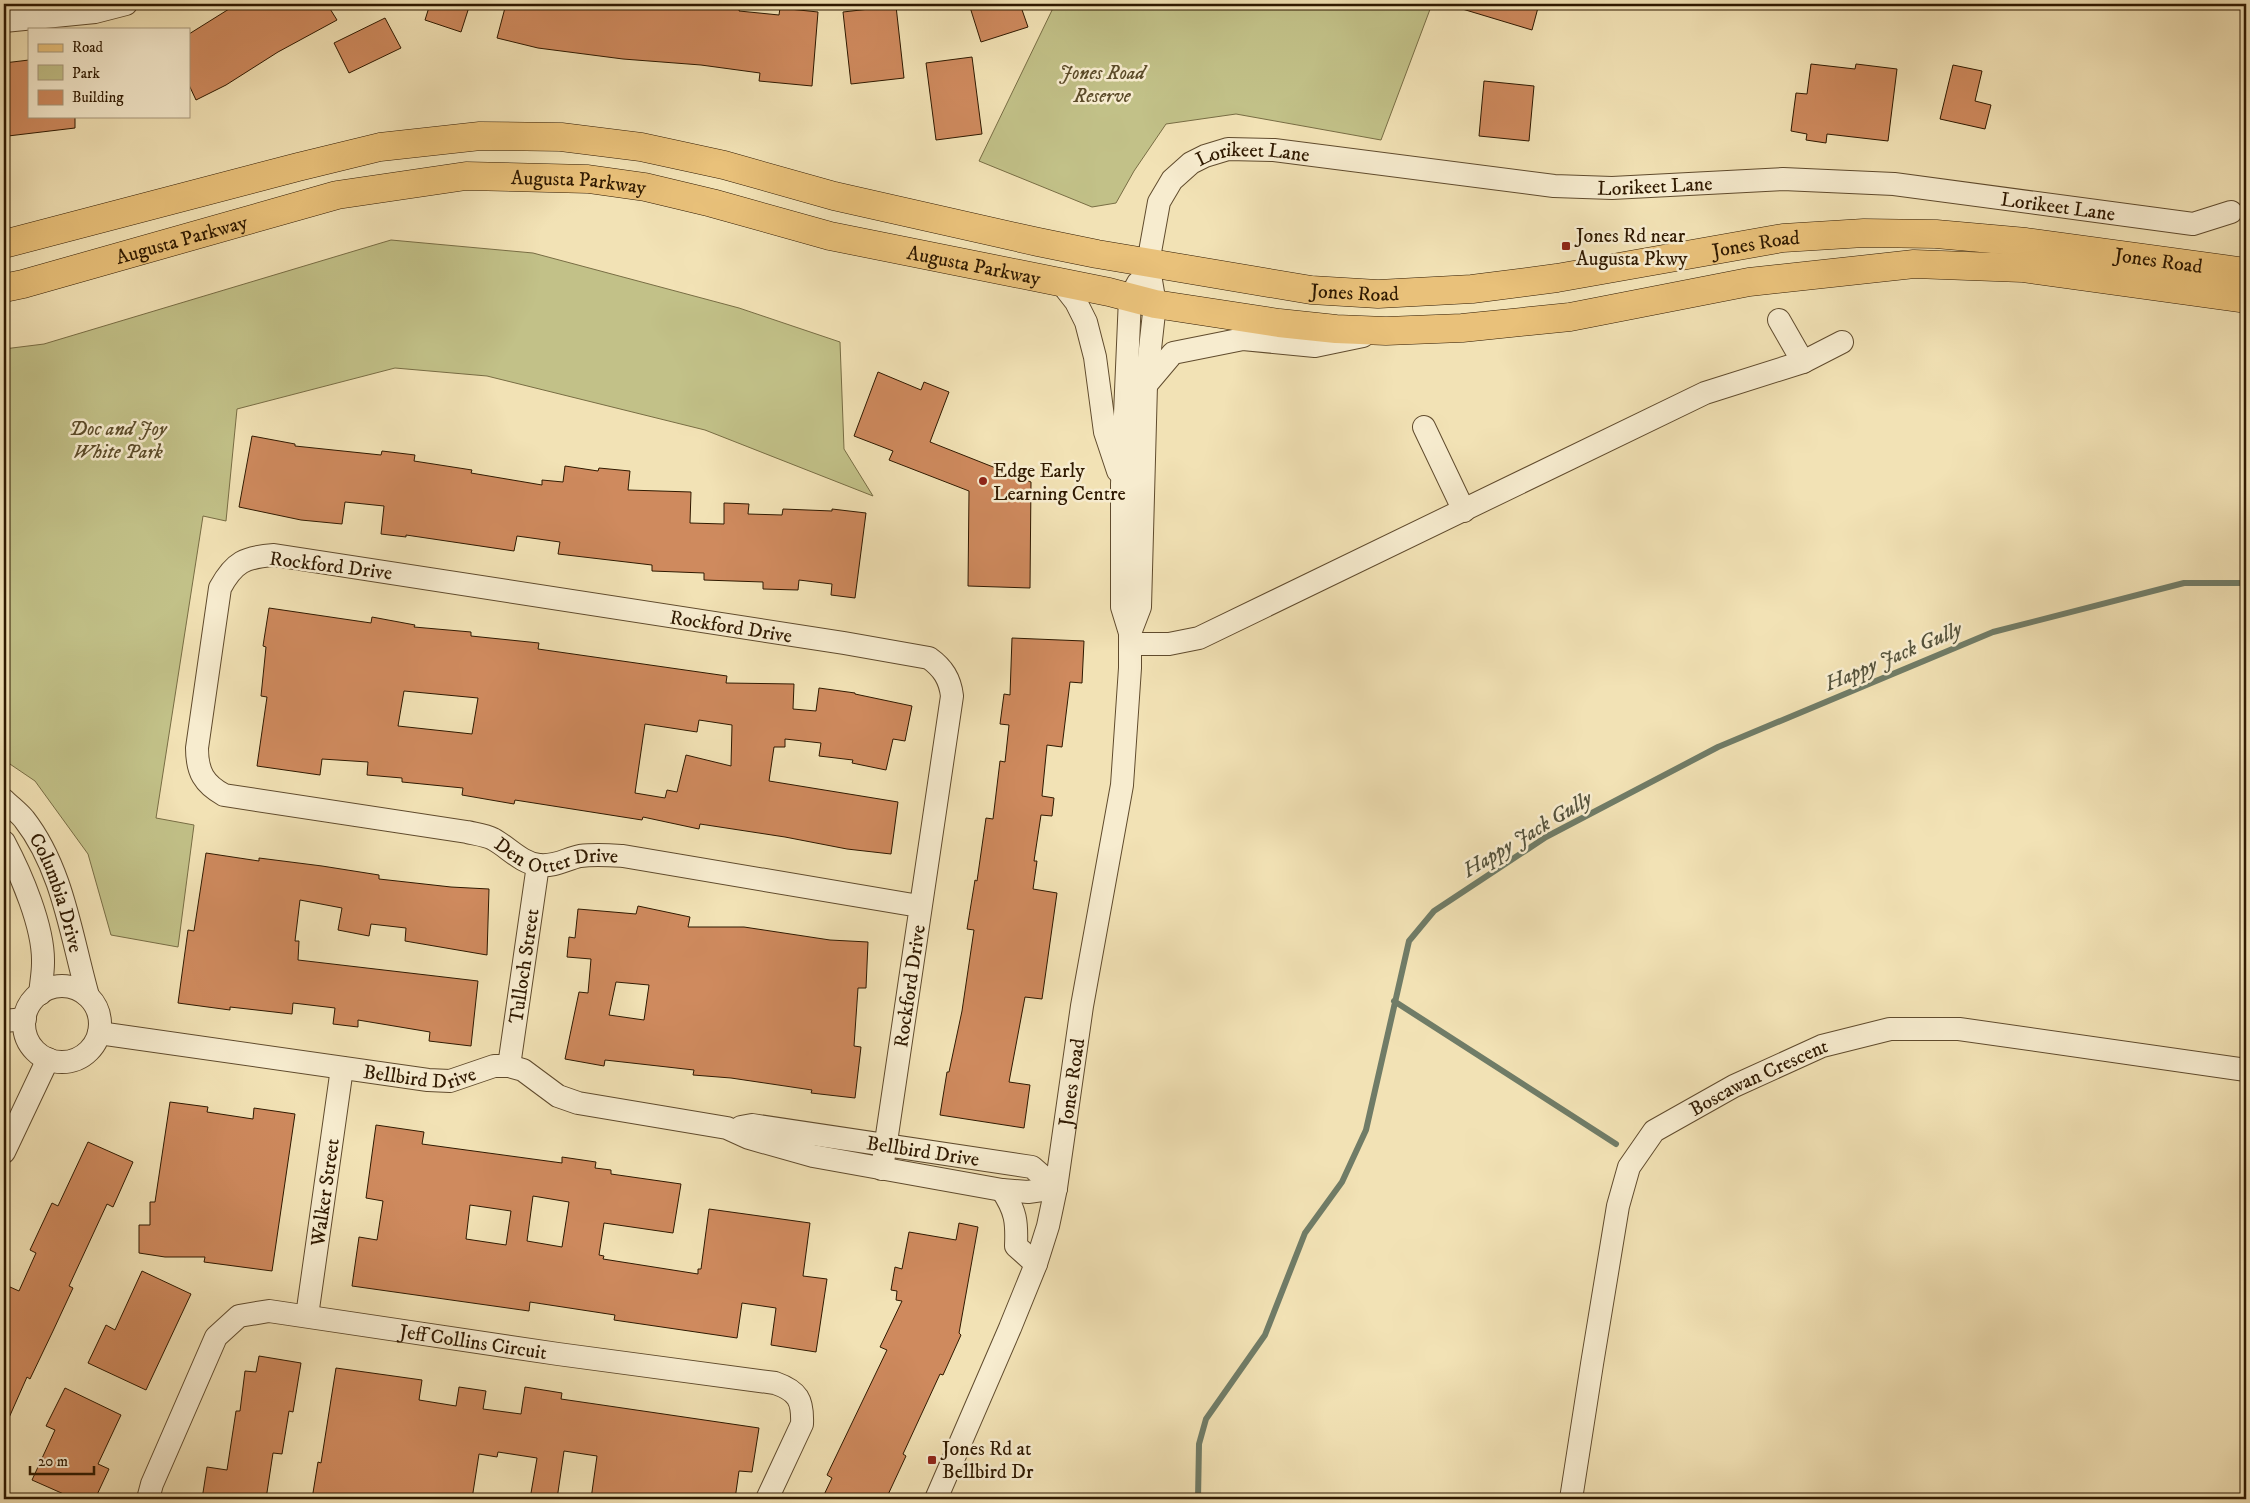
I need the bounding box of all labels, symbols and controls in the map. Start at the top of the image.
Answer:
legend [28,28,190,118]
text: Road [72,38,104,57]
park label: Jones Road Reserve [1059,61,1149,109]
text: Park [72,64,101,83]
text: Building [72,88,124,107]
street label: Lorikeet Lane [1192,138,1311,173]
street label: Augusta Parkway [511,166,648,201]
street label: Lorikeet Lane [1597,172,1713,202]
street label: Lorikeet Lane [1999,187,2117,227]
street label: Augusta Parkway [113,210,251,271]
place label: Jones Rd near Augusta Pkwy [1574,224,1688,272]
street label: Jones Road [1708,226,1800,265]
marker: Jones Rd near Augusta Pkwy [1560,240,1572,252]
street label: Augusta Parkway [905,241,1043,292]
street label: Jones Road [2111,243,2204,280]
street label: Jones Road [1308,279,1400,308]
park label: Doc and Joy White Park [69,417,168,465]
place label: Edge Early Learning Centre [993,459,1126,507]
marker: Edge Early Learning Centre [977,475,989,487]
street label: Rockford Drive [268,547,394,586]
street label: Rockford Drive [668,605,794,649]
water label: Happy Jack Gully [1820,616,1967,698]
water label: Happy Jack Gully [1457,785,1598,884]
street label: Columbia Drive [23,829,87,955]
street label: Den Otter Drive [489,832,619,880]
street label: Tulloch Street [504,907,546,1025]
street label: Rockford Drive [889,923,932,1049]
street label: Boscawan Crescent [1685,1034,1830,1123]
street label: Jones Road [1054,1037,1091,1130]
street label: Bellbird Drive [361,1060,480,1095]
street label: Bellbird Drive [865,1131,981,1173]
street label: Walker Street [306,1137,346,1249]
street label: Jeff Collins Circuit [396,1319,548,1366]
place label: Jones Rd at Bellbird Dr [940,1437,1034,1485]
scale bar [30,1443,94,1475]
text: 20 m [38,1452,68,1471]
marker: Jones Rd at Bellbird Dr [926,1454,938,1466]

